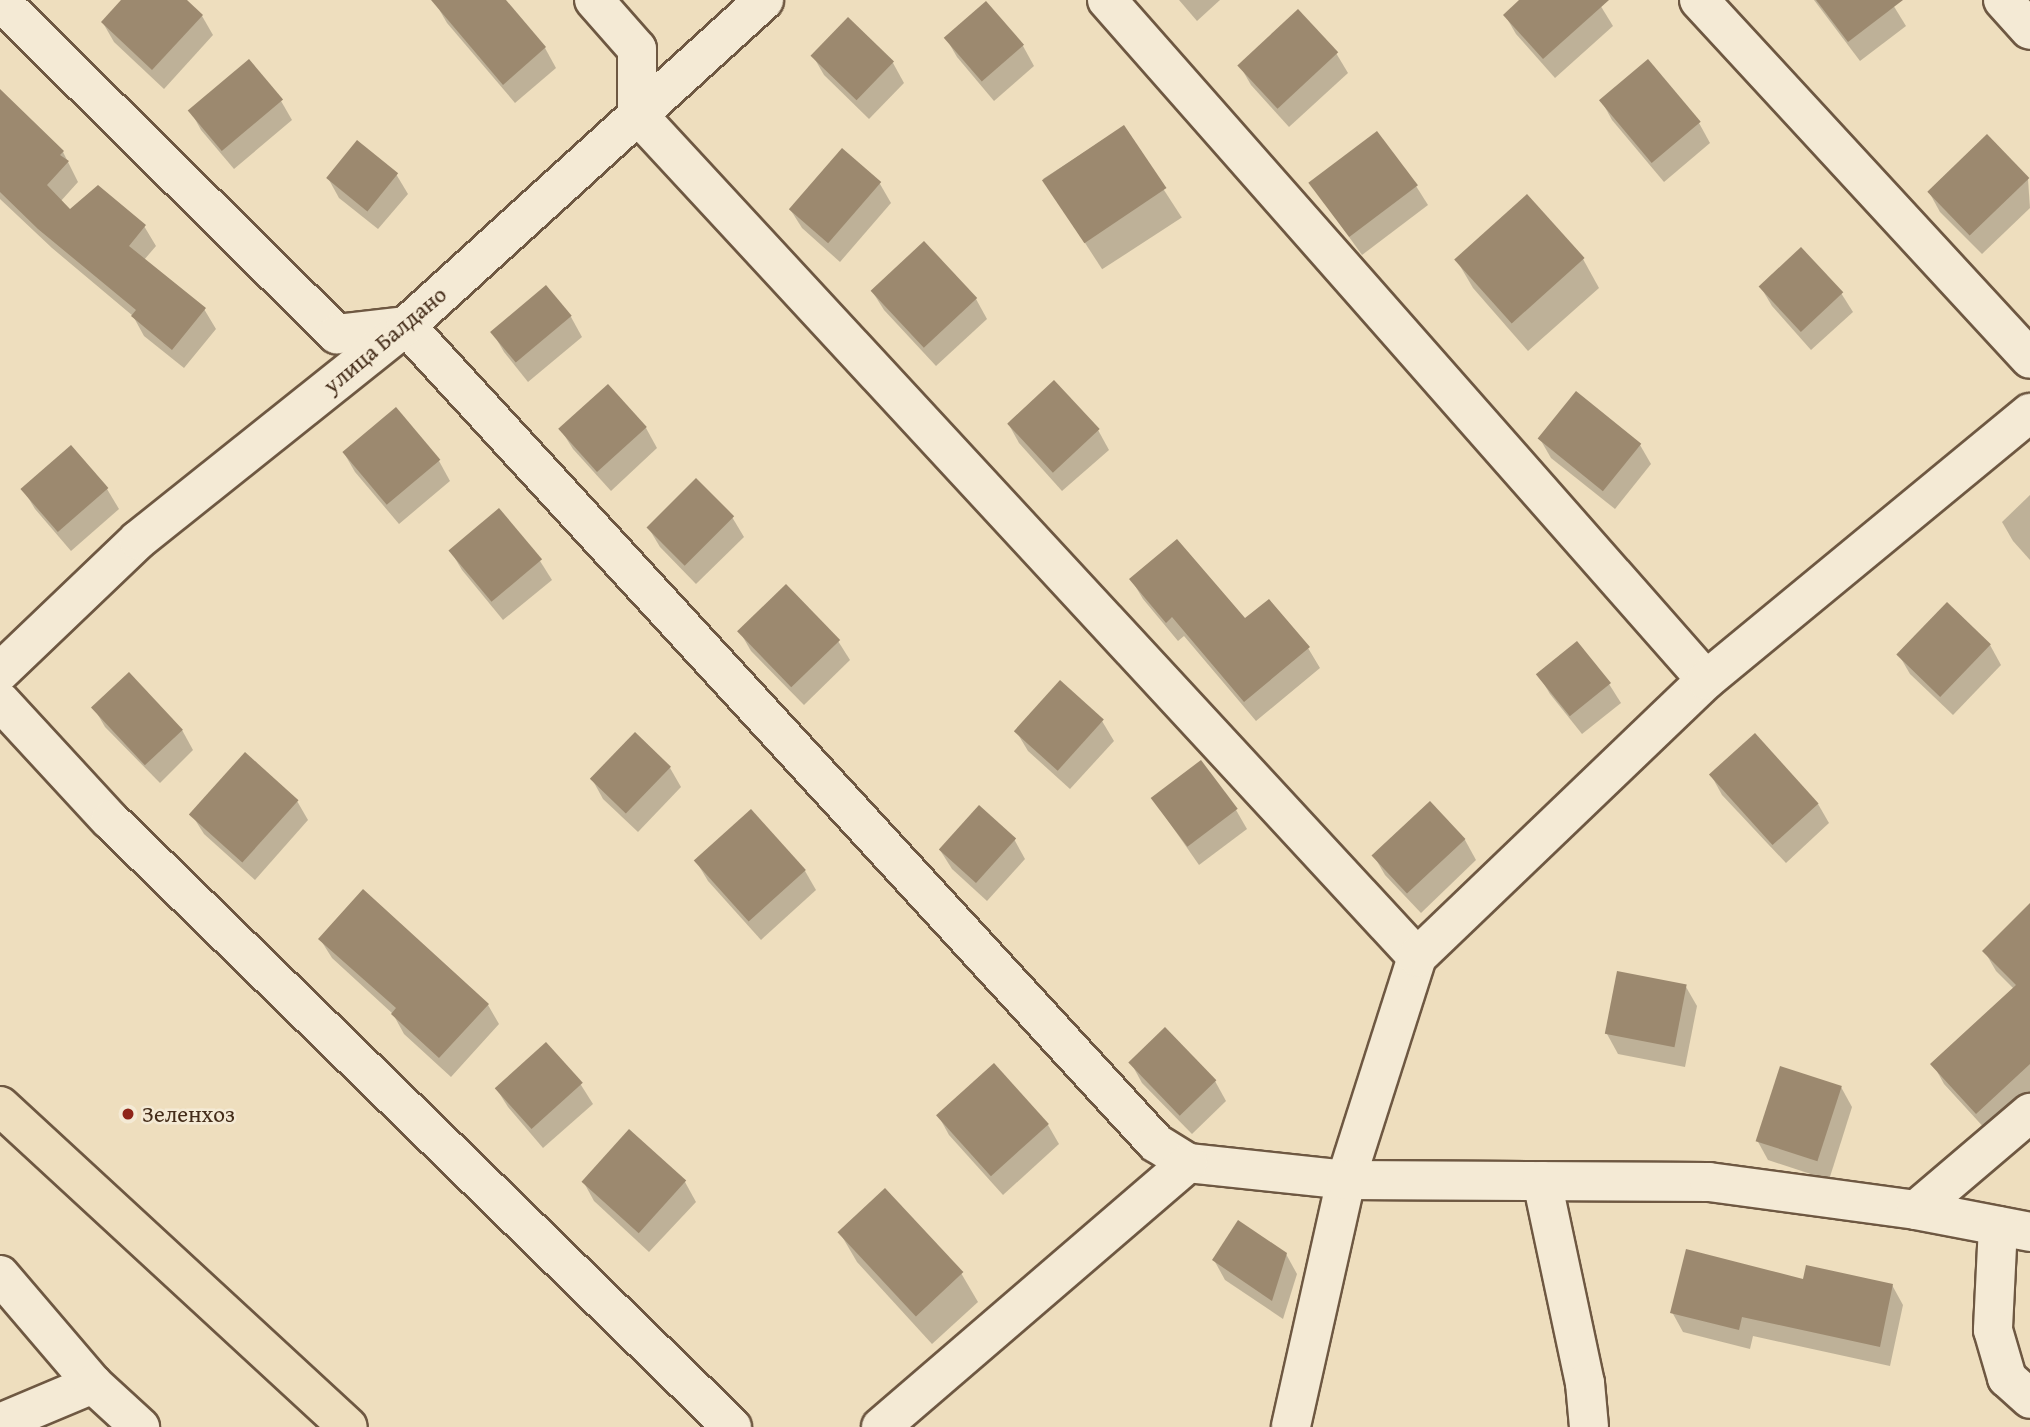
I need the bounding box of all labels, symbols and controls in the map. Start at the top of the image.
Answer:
street label: улица Балдано [318,280,452,400]
place label: Зеленхоз [142,1100,235,1128]
marker: Зеленхоз [120,1106,136,1122]

